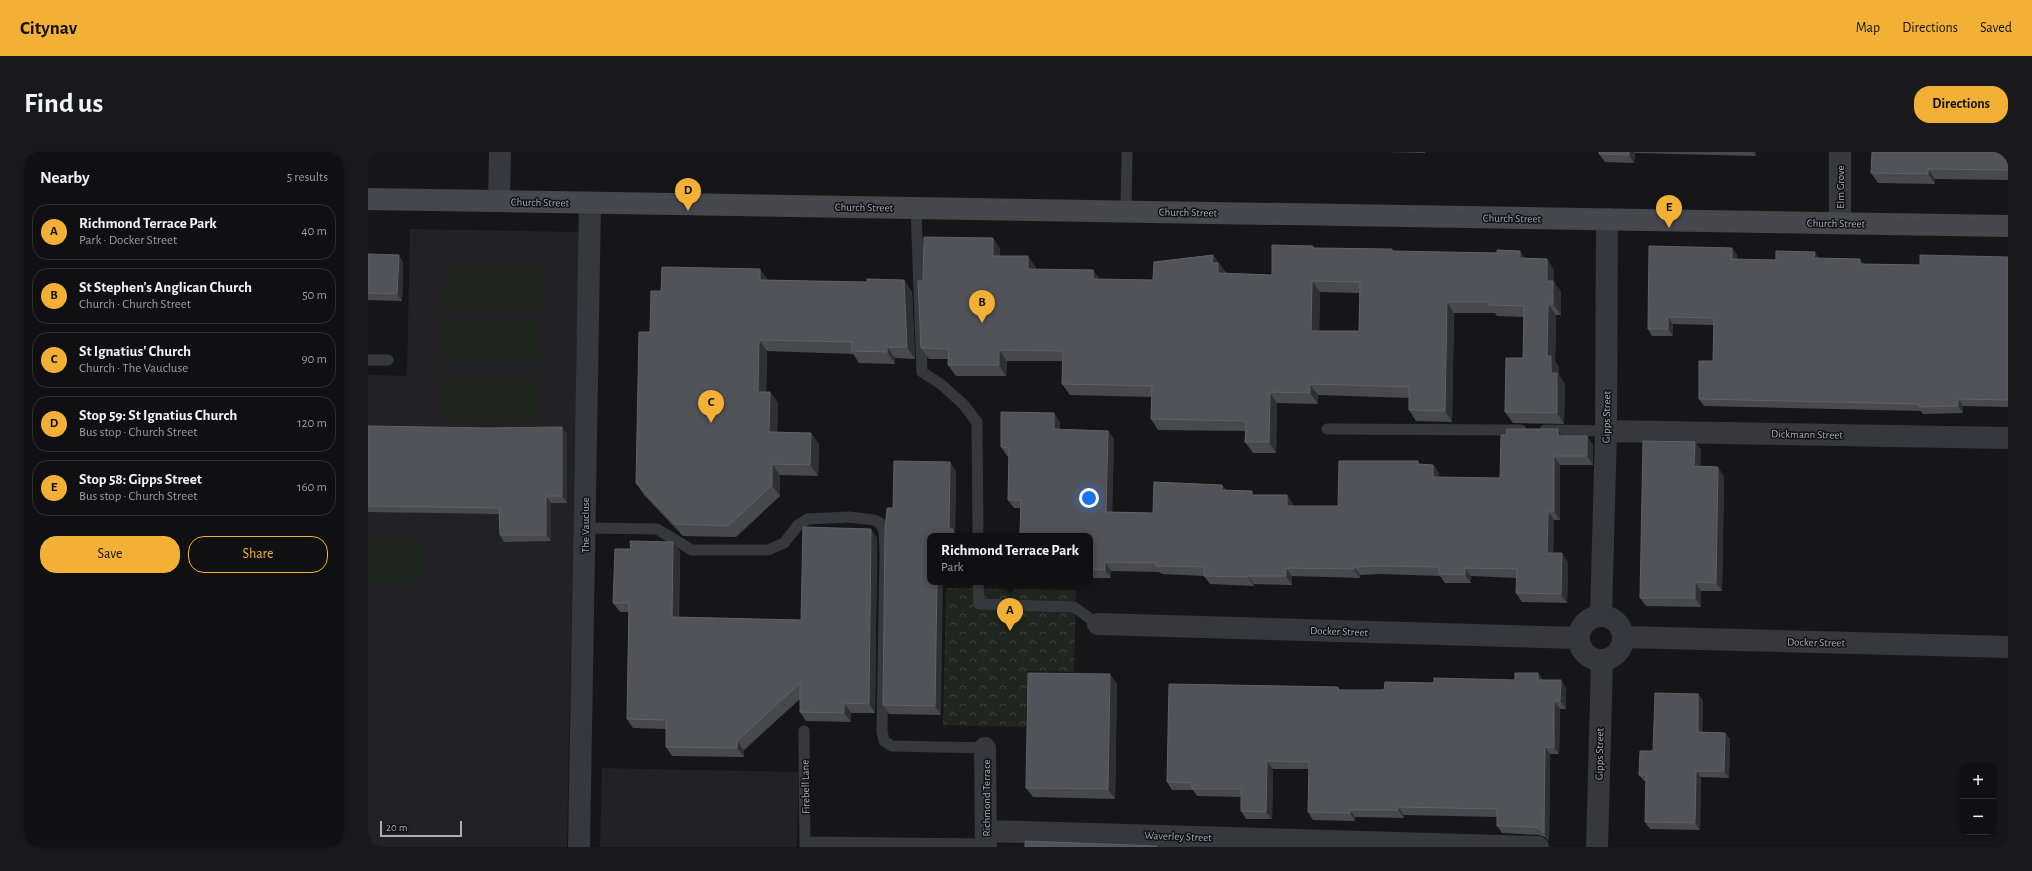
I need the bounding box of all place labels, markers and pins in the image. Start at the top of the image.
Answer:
pin: D [675,178,701,211]
pin: E [1656,195,1682,228]
pin: B [969,290,995,323]
pin: C [698,390,724,423]
pin: A [997,598,1023,631]

